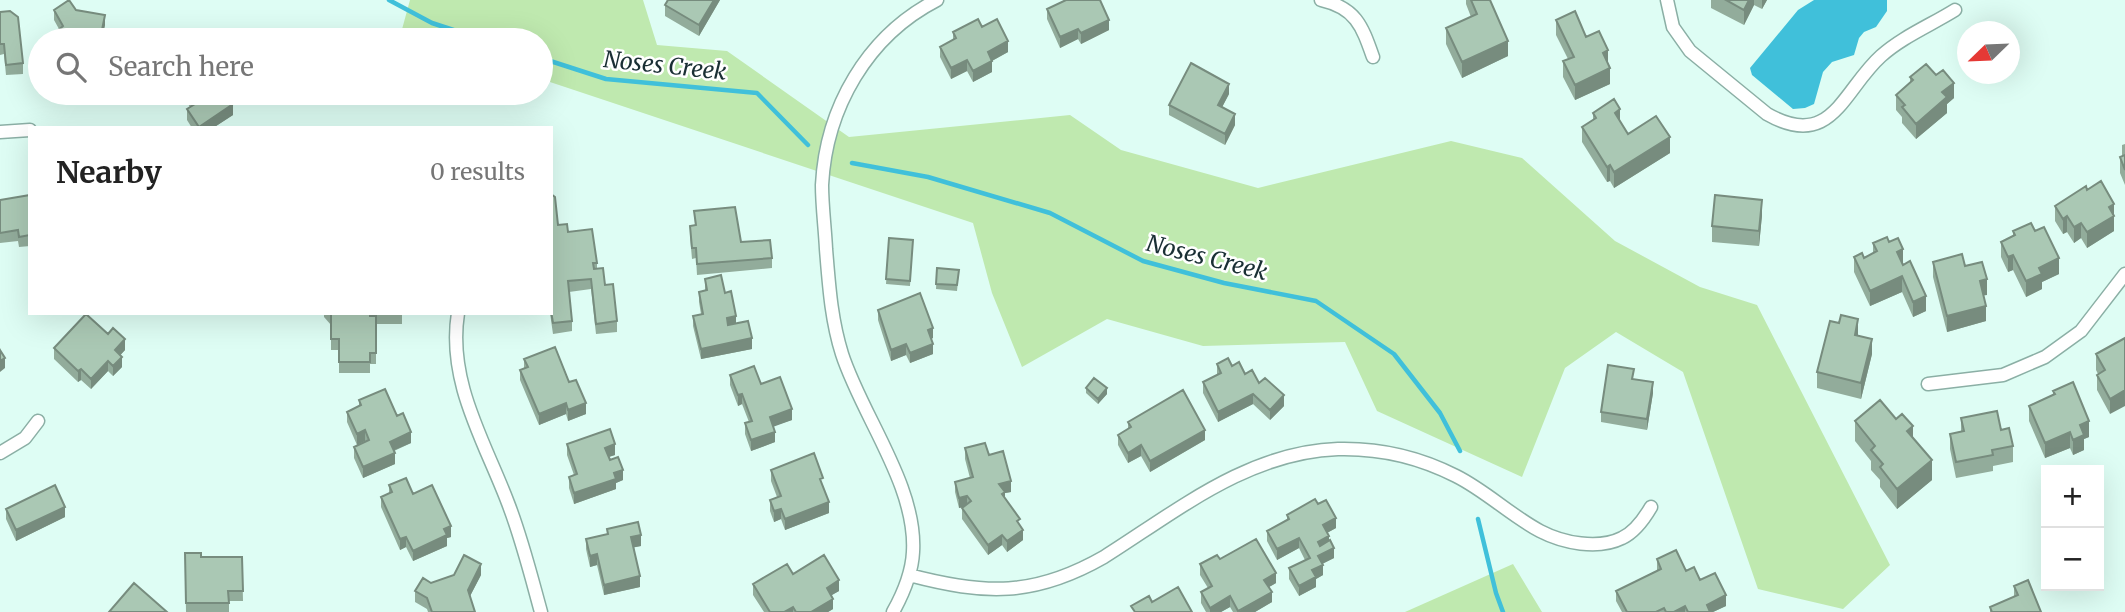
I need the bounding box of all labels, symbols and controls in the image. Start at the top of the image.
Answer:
north arrow [1957,21,2020,84]
search box [28,28,553,105]
water label: Noses Creek [602,44,728,86]
icon: search [52,48,90,86]
text: Search here [108,50,254,83]
text: Nearby [56,153,162,191]
text: 0 results [430,157,525,186]
water label: Noses Creek [1144,228,1271,286]
map controls [2041,465,2104,591]
button: + [2041,465,2104,528]
button: − [2041,528,2104,591]

